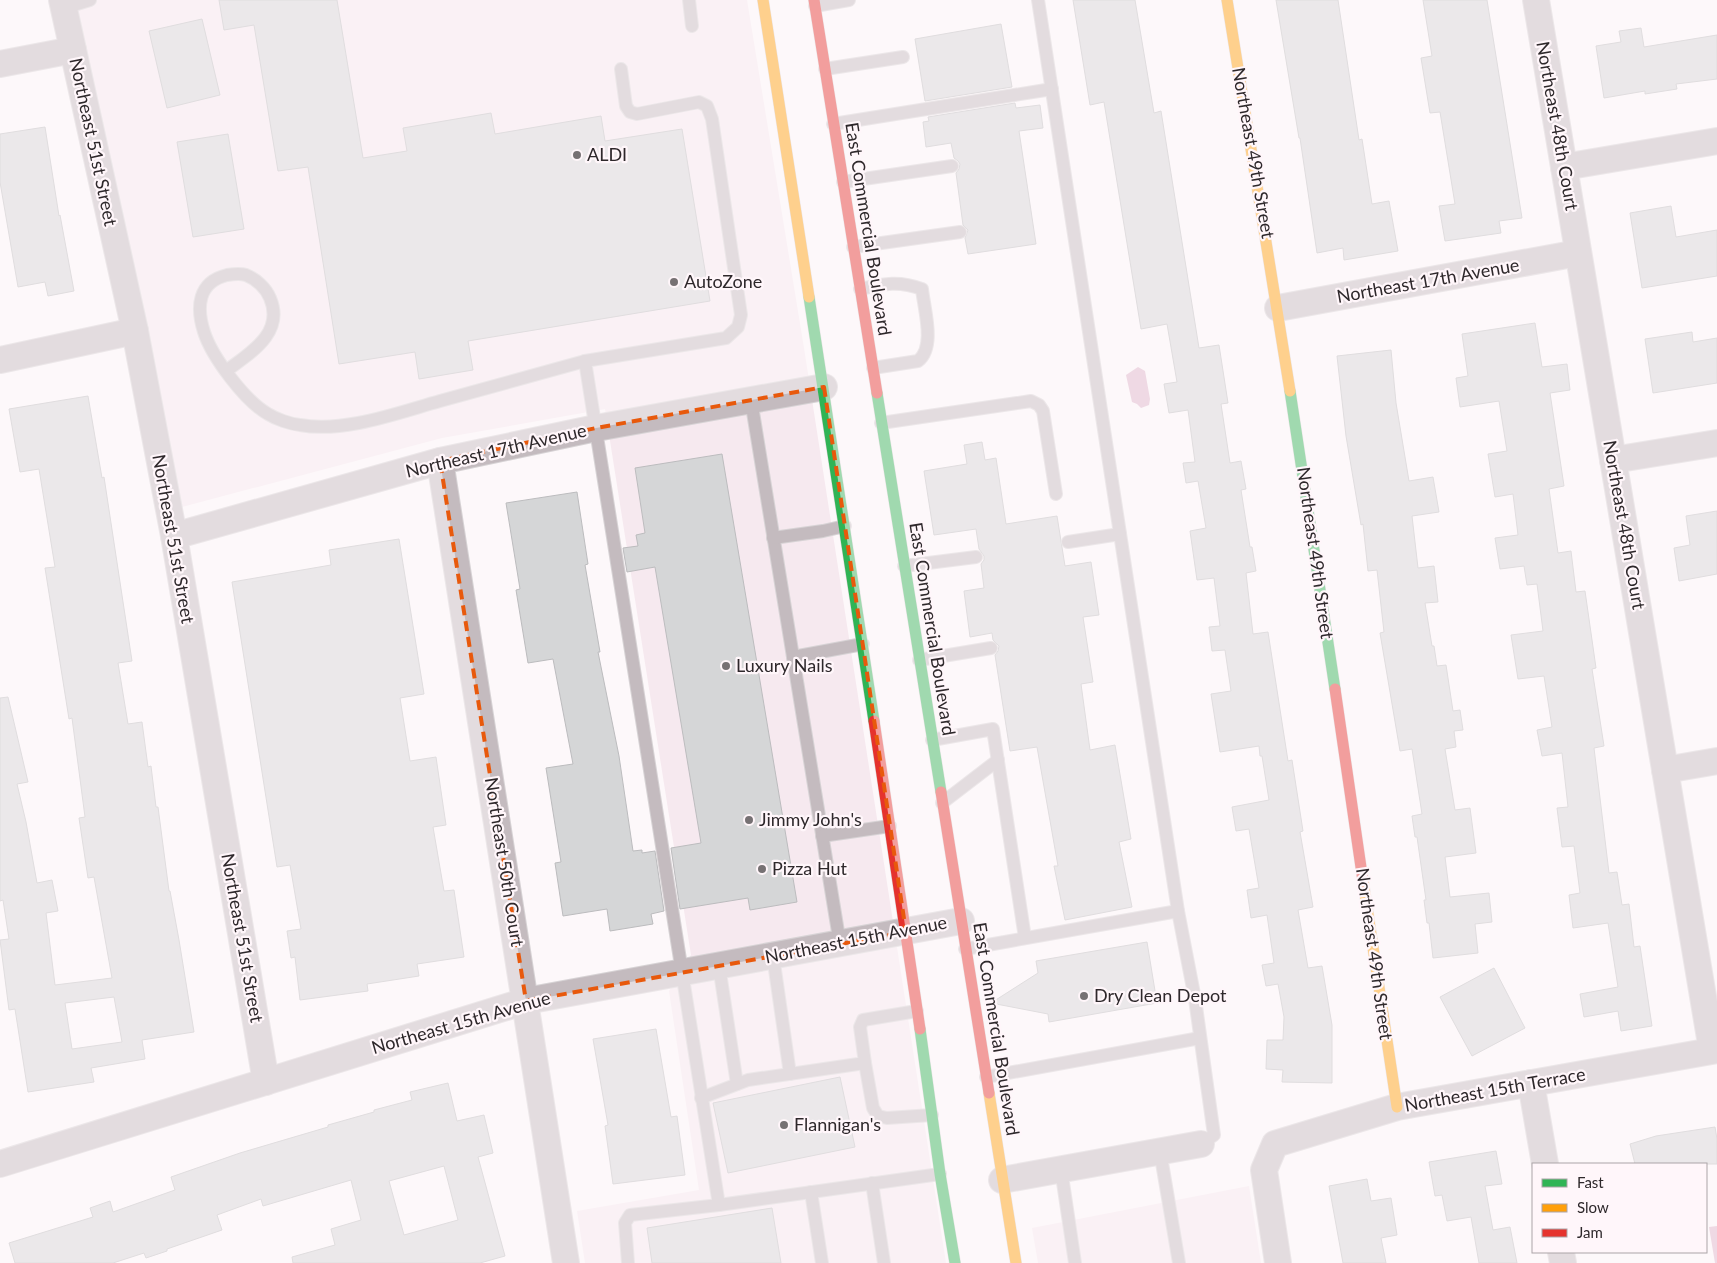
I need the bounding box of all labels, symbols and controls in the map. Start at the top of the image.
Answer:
street label: Northeast 48th Court [1532,40,1584,213]
street label: Northeast 51st Street [65,56,123,228]
street label: Northeast 49th Street [1228,66,1280,241]
street label: East Commercial Boulevard [841,121,897,337]
place label: ALDI [587,143,627,165]
marker: ALDI [571,149,583,161]
street label: Northeast 17th Avenue [1335,253,1521,307]
place label: AutoZone [684,270,762,292]
marker: AutoZone [668,276,680,288]
street label: Northeast 17th Avenue [403,418,588,482]
street label: Northeast 48th Court [1599,439,1651,612]
street label: Northeast 51st Street [148,453,200,626]
street label: Northeast 49th Street [1293,465,1339,641]
street label: East Commercial Boulevard [905,521,961,737]
place label: Luxury Nails [736,654,833,676]
marker: Luxury Nails [720,660,732,672]
street label: Northeast 50th Court [481,776,529,949]
place label: Jimmy John's [759,808,862,830]
marker: Jimmy John's [743,814,755,826]
street label: Northeast 51st Street [217,852,269,1025]
place label: Pizza Hut [772,857,848,879]
marker: Pizza Hut [756,863,768,875]
street label: Northeast 49th Street [1352,866,1398,1042]
street label: Northeast 15th Avenue [763,911,949,967]
street label: East Commercial Boulevard [969,921,1025,1137]
place label: Dry Clean Depot [1094,984,1227,1006]
street label: Northeast 15th Avenue [369,986,553,1058]
marker: Dry Clean Depot [1078,990,1090,1002]
street label: Northeast 15th Terrace [1403,1062,1587,1116]
place label: Flannigan's [794,1113,881,1135]
marker: Flannigan's [778,1119,790,1131]
legend [1532,1163,1707,1253]
text: Fast [1577,1173,1604,1191]
text: Slow [1577,1198,1609,1216]
text: Jam [1577,1223,1603,1241]

